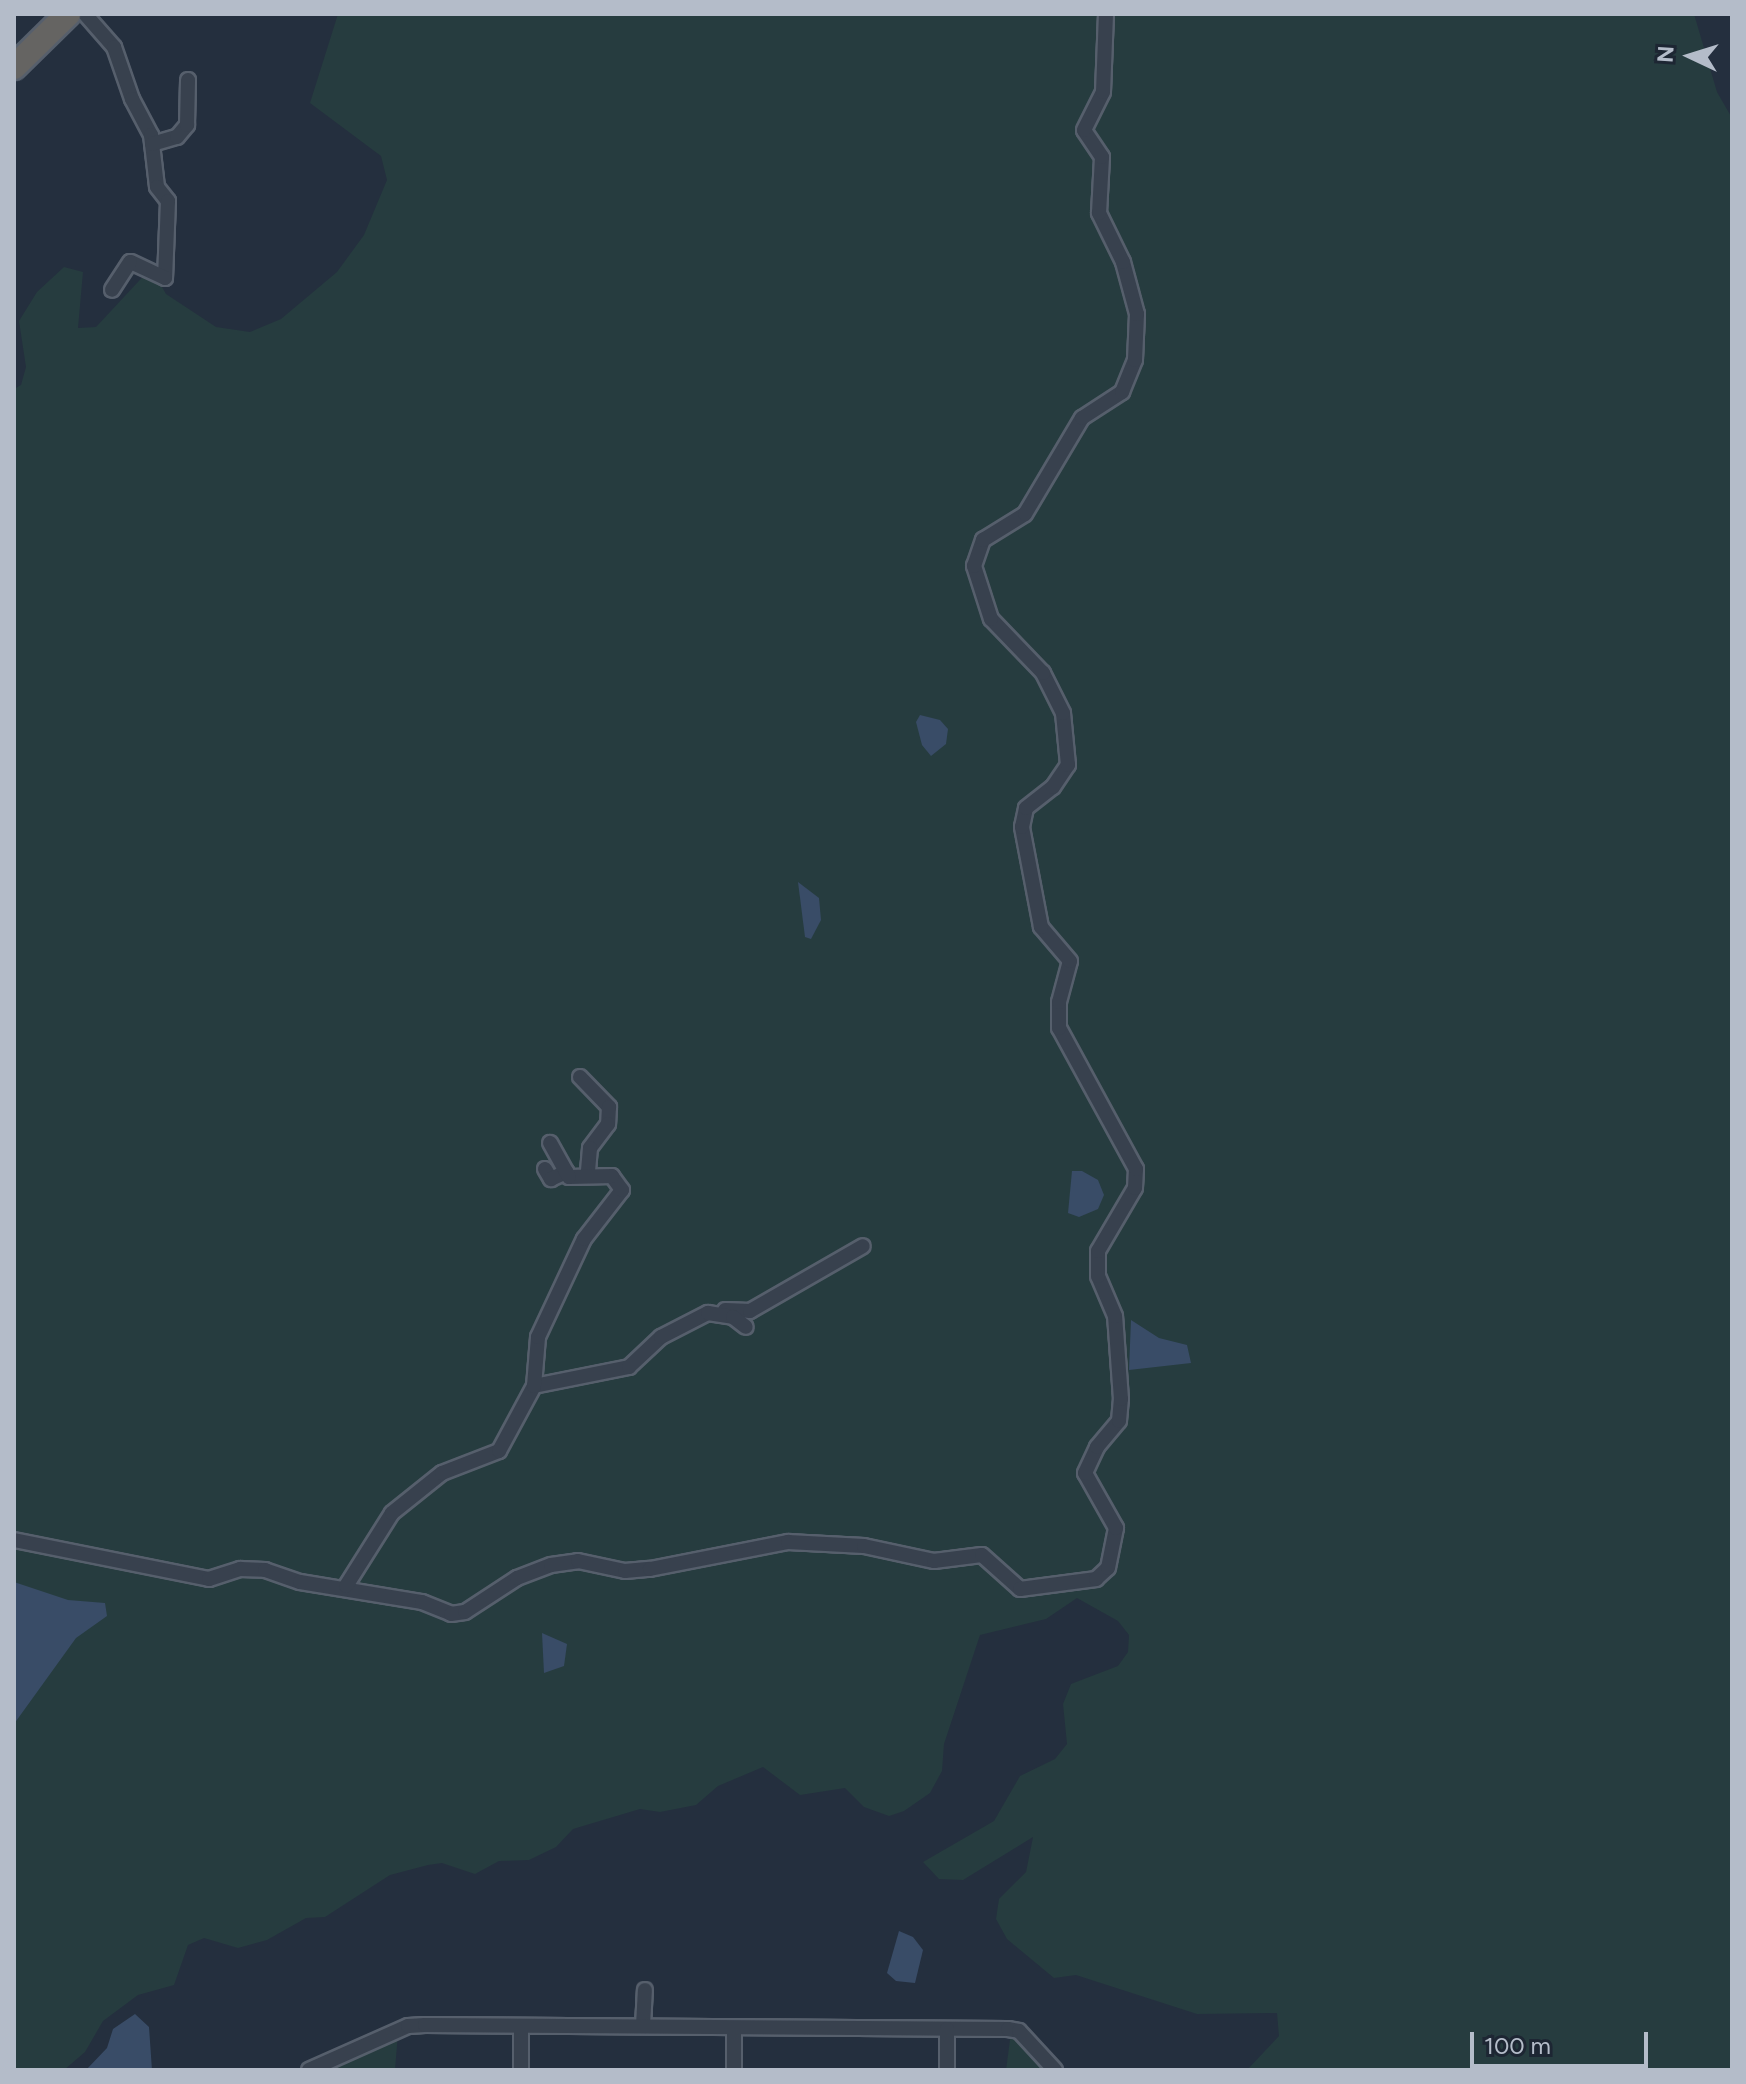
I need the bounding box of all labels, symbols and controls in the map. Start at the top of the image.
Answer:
north arrow [1650,16,1730,96]
text: N [1651,45,1680,64]
scale bar [1474,2016,1652,2066]
text: 100 m [1484,2031,1551,2060]

